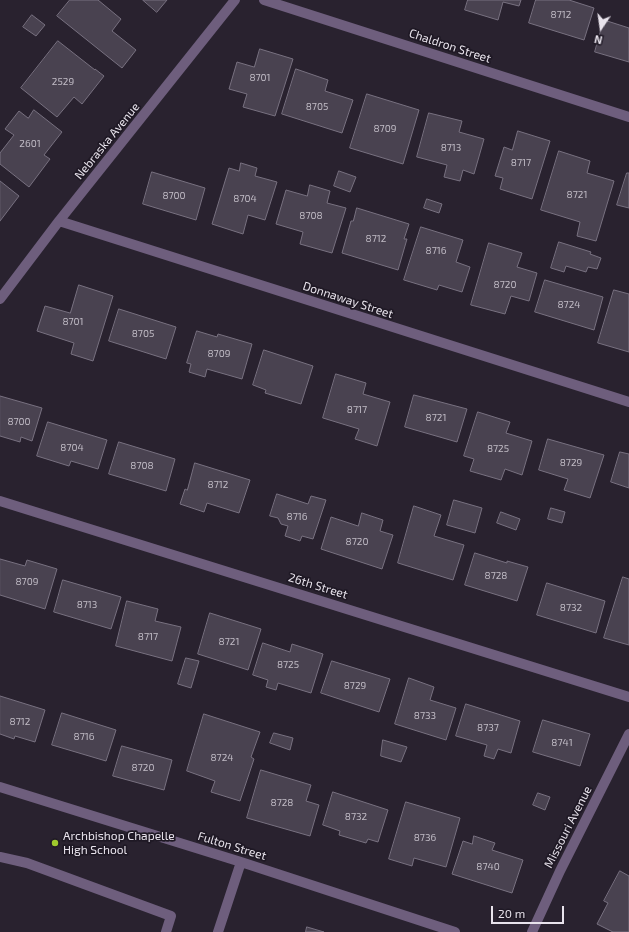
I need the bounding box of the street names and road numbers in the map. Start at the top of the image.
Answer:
street label: Chaldron Street [407,26,493,66]
street label: Nebraska Avenue [72,100,142,182]
street label: Donnaway Street [301,279,395,321]
street label: 26th Street [287,570,349,602]
street label: Missouri Avenue [541,784,595,870]
street label: Fulton Street [196,829,268,863]

